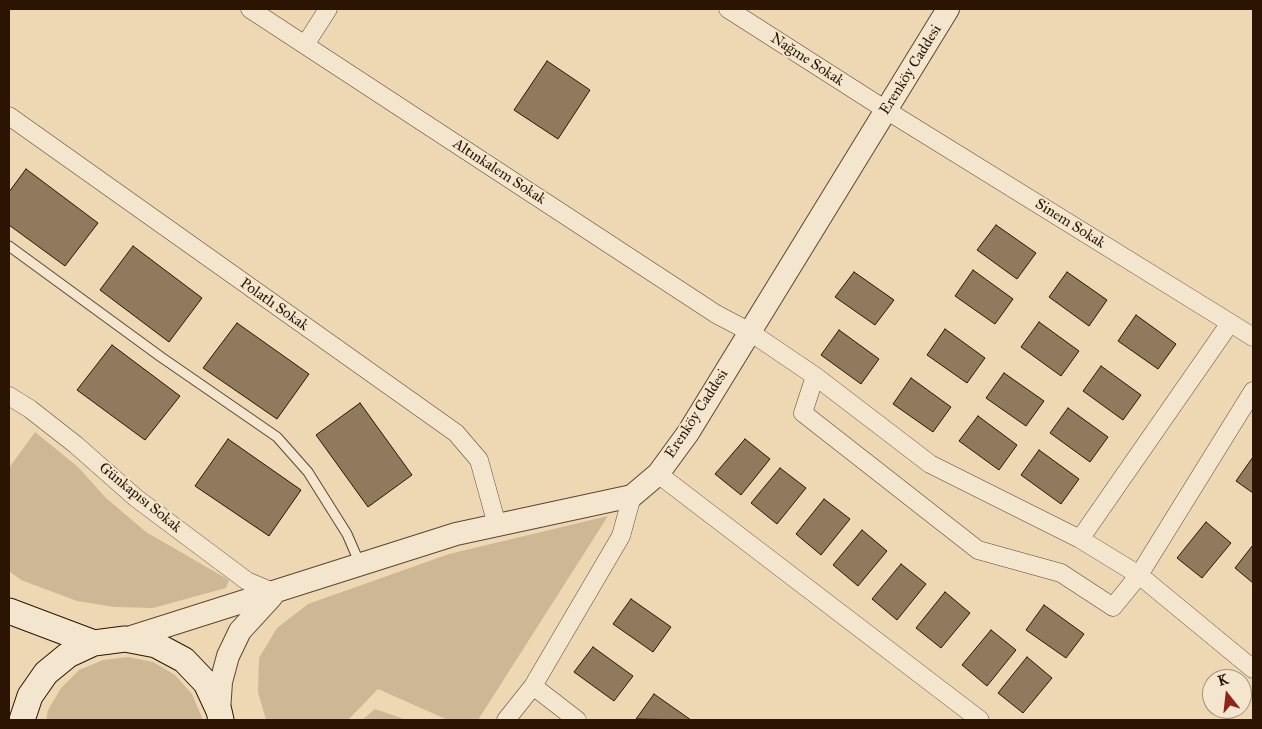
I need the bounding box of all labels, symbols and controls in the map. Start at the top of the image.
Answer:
street label: Erenköy Caddesi [876,22,946,118]
street label: Nağme Sokak [767,30,847,90]
street label: Altınkalem Sokak [449,135,549,209]
street label: Sinem Sokak [1032,195,1108,253]
street label: Polatlı Sokak [236,275,312,335]
street label: Erenköy Caddesi [661,366,733,462]
street label: Günkapısı Sokak [95,459,185,537]
north arrow [1202,669,1252,719]
text: K [1216,671,1230,690]

